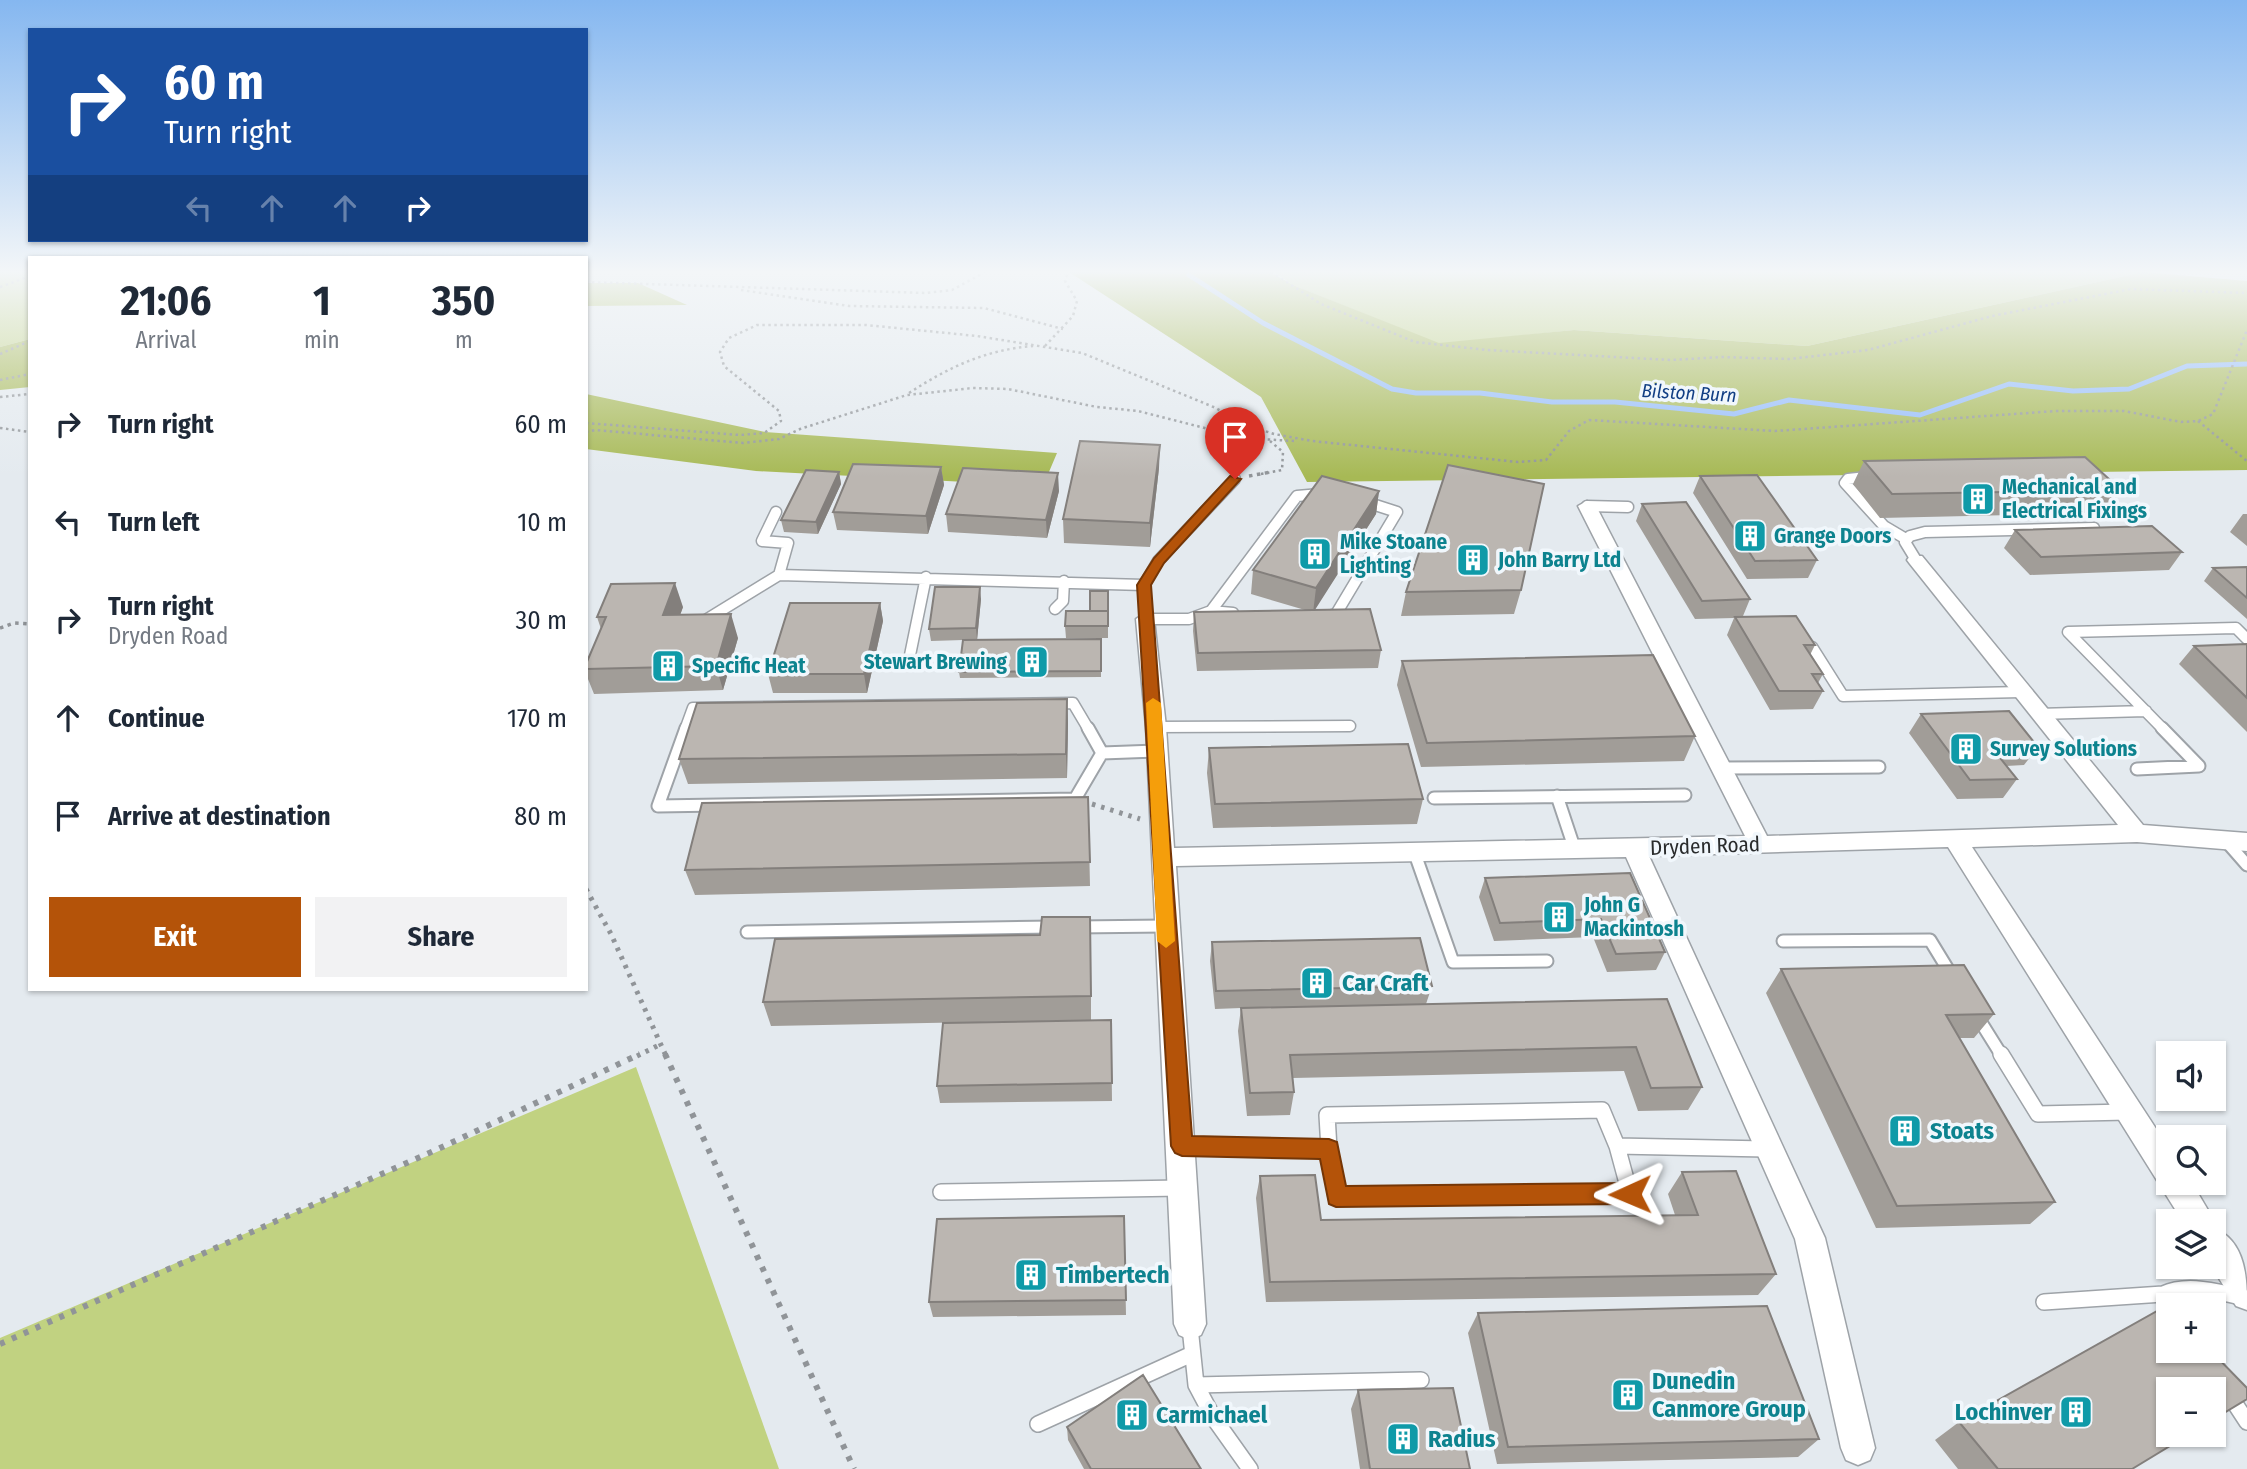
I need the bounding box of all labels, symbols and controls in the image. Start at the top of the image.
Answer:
text: 60 m [164,53,264,112]
icon: right [49,56,140,147]
text: Turn right [164,113,291,151]
icon: left [180,189,218,227]
icon: ahead [253,189,291,227]
icon: ahead [326,189,364,227]
icon: right [399,189,437,227]
text: 21:06 [120,276,212,326]
text: 1 [313,276,331,326]
text: 350 [432,276,496,326]
text: Arrival [136,326,196,354]
text: min [304,326,340,354]
text: m [455,326,473,354]
water label: Bilston Burn [1641,379,1737,407]
icon: right [49,405,87,443]
pin [1205,407,1265,479]
text: Turn right [108,409,214,440]
text: 60 m [514,409,567,440]
icon: arrive [1216,418,1254,456]
place label: Mechanical and Electrical Fixings [2002,474,2147,524]
building icon: Mechanical and Electrical Fixings [1959,480,1997,518]
icon: left [49,503,87,541]
text: Turn left [108,507,200,538]
text: 10 m [517,507,567,538]
building icon: Grange Doors [1731,517,1769,555]
place label: Grange Doors [1774,523,1892,549]
place label: Mike Stoane Lighting [1340,529,1447,579]
building icon: Mike Stoane Lighting [1296,535,1334,573]
building icon: John Barry Ltd [1454,541,1492,579]
place label: John Barry Ltd [1497,547,1621,573]
text: Turn right [108,591,214,622]
icon: right [49,601,87,639]
text: 30 m [516,605,567,636]
text: Dryden Road [108,622,228,650]
building icon: Stewart Brewing [1013,643,1051,681]
building icon: Specific Heat [649,647,687,685]
place label: Stewart Brewing [864,649,1008,675]
place label: Specific Heat [692,653,806,679]
icon: ahead [49,699,87,737]
text: Continue [108,703,205,734]
text: 170 m [507,703,567,734]
building icon: Survey Solutions [1947,730,1985,768]
place label: Survey Solutions [1990,736,2137,762]
icon: arrive [49,797,87,835]
text: Arrive at destination [108,801,331,832]
text: 80 m [514,801,567,832]
street label: Dryden Road [1650,831,1760,861]
place label: John G Mackintosh [1583,892,1684,942]
button: Exit [49,897,301,977]
button: Share [315,897,567,977]
building icon: John G Mackintosh [1540,898,1578,936]
building icon: Car Craft [1298,964,1336,1002]
place label: Car Craft [1342,969,1429,997]
map controls [2156,1041,2226,1447]
button: sound [2156,1041,2226,1111]
building icon: Stoats [1886,1112,1924,1150]
place label: Stoats [1930,1117,1994,1145]
button: search [2156,1125,2226,1195]
position arrow [1593,1157,1667,1231]
button: layers [2156,1209,2226,1279]
building icon: Timbertech [1012,1256,1050,1294]
place label: Timbertech [1056,1261,1170,1289]
button: + [2156,1293,2226,1363]
place label: Dunedin Canmore Group [1652,1367,1806,1423]
building icon: Dunedin Canmore Group [1609,1376,1647,1414]
button: − [2156,1377,2226,1447]
building icon: Lochinver [2057,1393,2095,1431]
building icon: Carmichael [1113,1396,1151,1434]
place label: Lochinver [1955,1398,2052,1426]
place label: Carmichael [1156,1401,1268,1429]
building icon: Radius [1384,1420,1422,1458]
place label: Radius [1428,1425,1496,1453]

